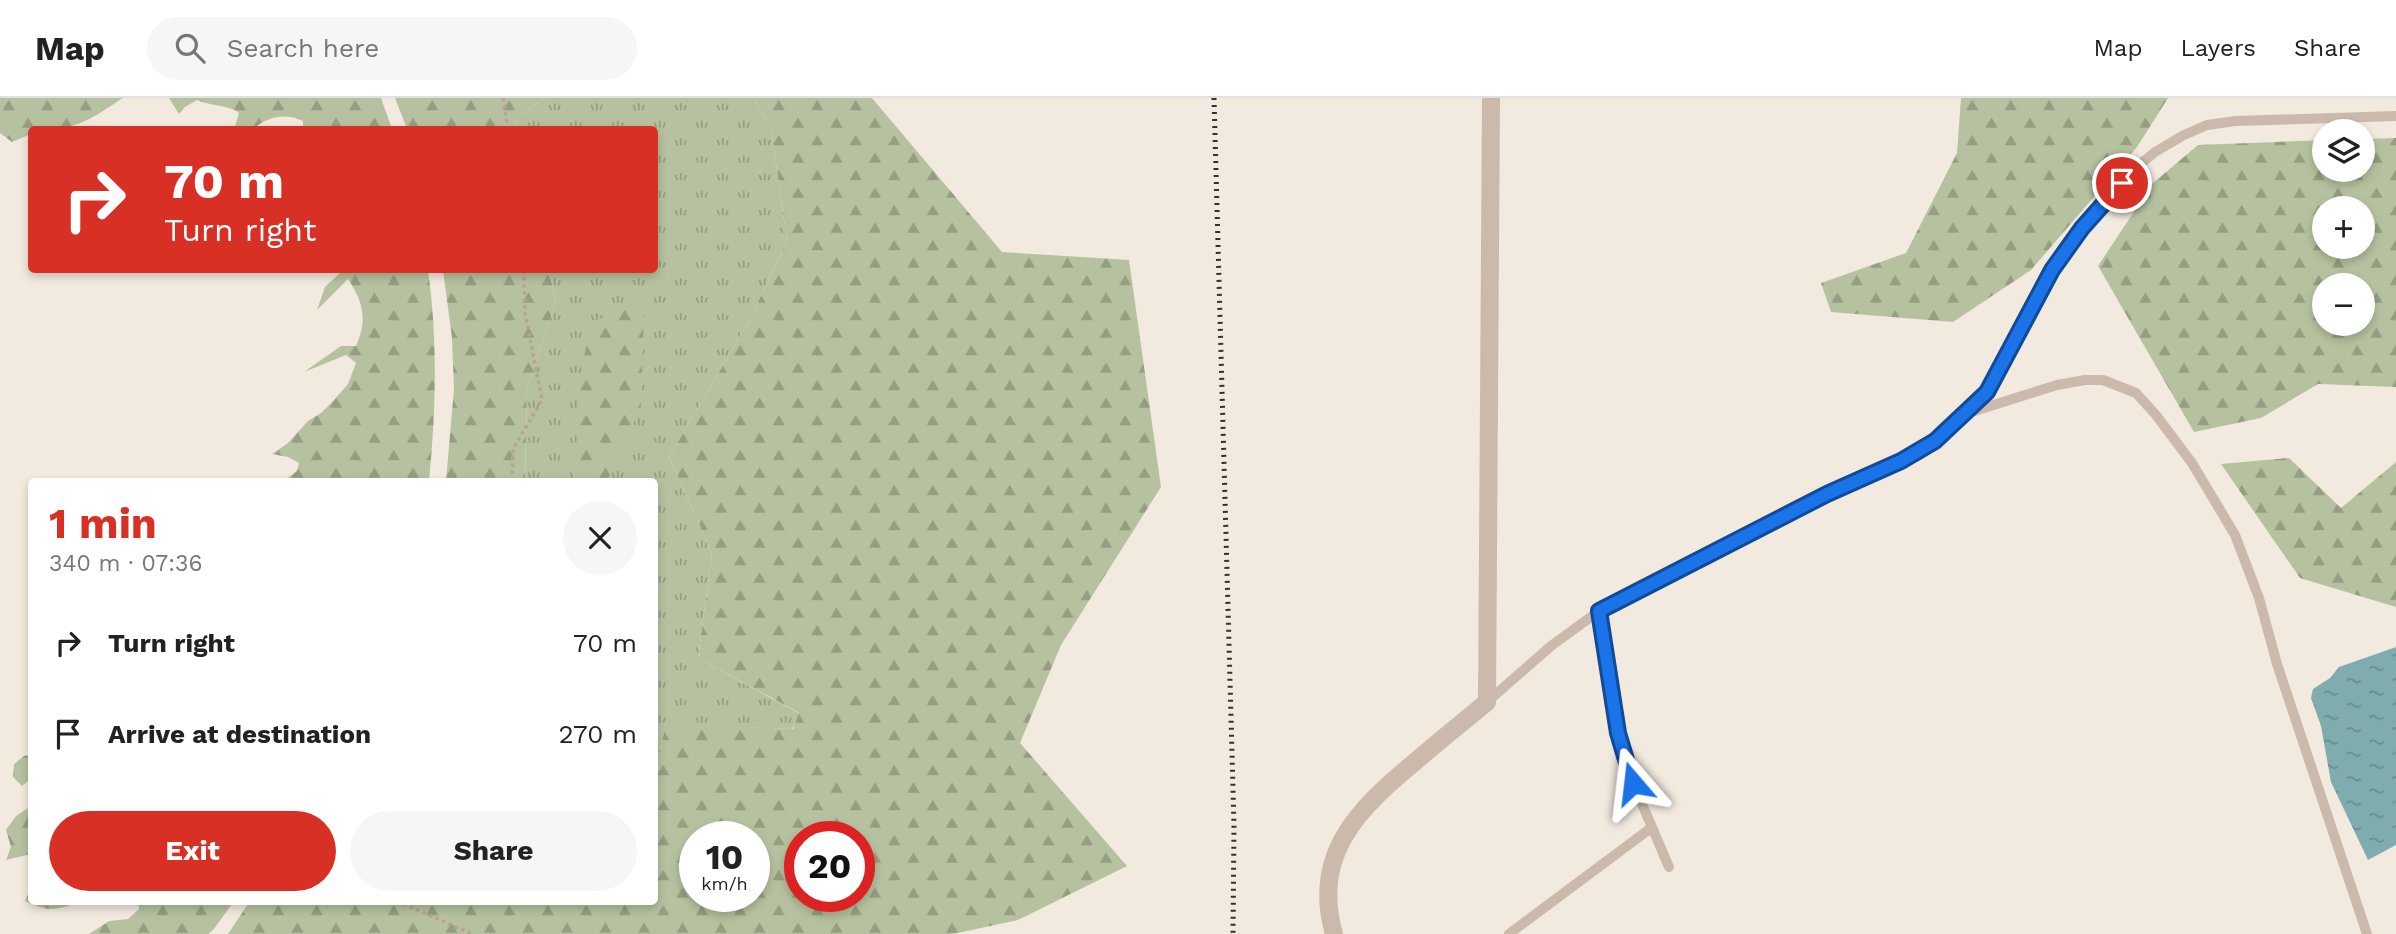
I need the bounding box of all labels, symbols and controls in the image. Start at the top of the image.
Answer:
search box [147,17,637,80]
text: Map [35,29,105,68]
icon: search [171,29,209,67]
text: Search here [227,33,379,63]
text: Map [2094,34,2142,62]
text: Layers [2180,34,2256,62]
text: Share [2294,34,2361,62]
map controls [2312,119,2375,336]
button: layers [2312,119,2375,182]
text: 70 m [164,152,284,210]
pin [2092,153,2152,213]
icon: right [49,154,140,245]
icon: arrive [2103,164,2141,202]
button: + [2312,196,2375,259]
text: Turn right [164,211,316,249]
button: − [2312,273,2375,336]
text: 1 min [49,499,157,548]
button: close [563,501,637,575]
text: 340 m · 07:36 [49,550,202,577]
icon: right [49,624,87,662]
text: Turn right [108,628,235,658]
text: 70 m [573,628,637,658]
icon: arrive [49,715,87,753]
text: Arrive at destination [108,719,371,749]
text: 270 m [558,719,637,749]
position arrow [1596,746,1670,820]
button: Exit [49,811,336,891]
button: Share [350,811,637,891]
speed limit sign: 20 [784,821,875,912]
text: 10 [706,836,743,878]
text: km/h [701,873,748,894]

